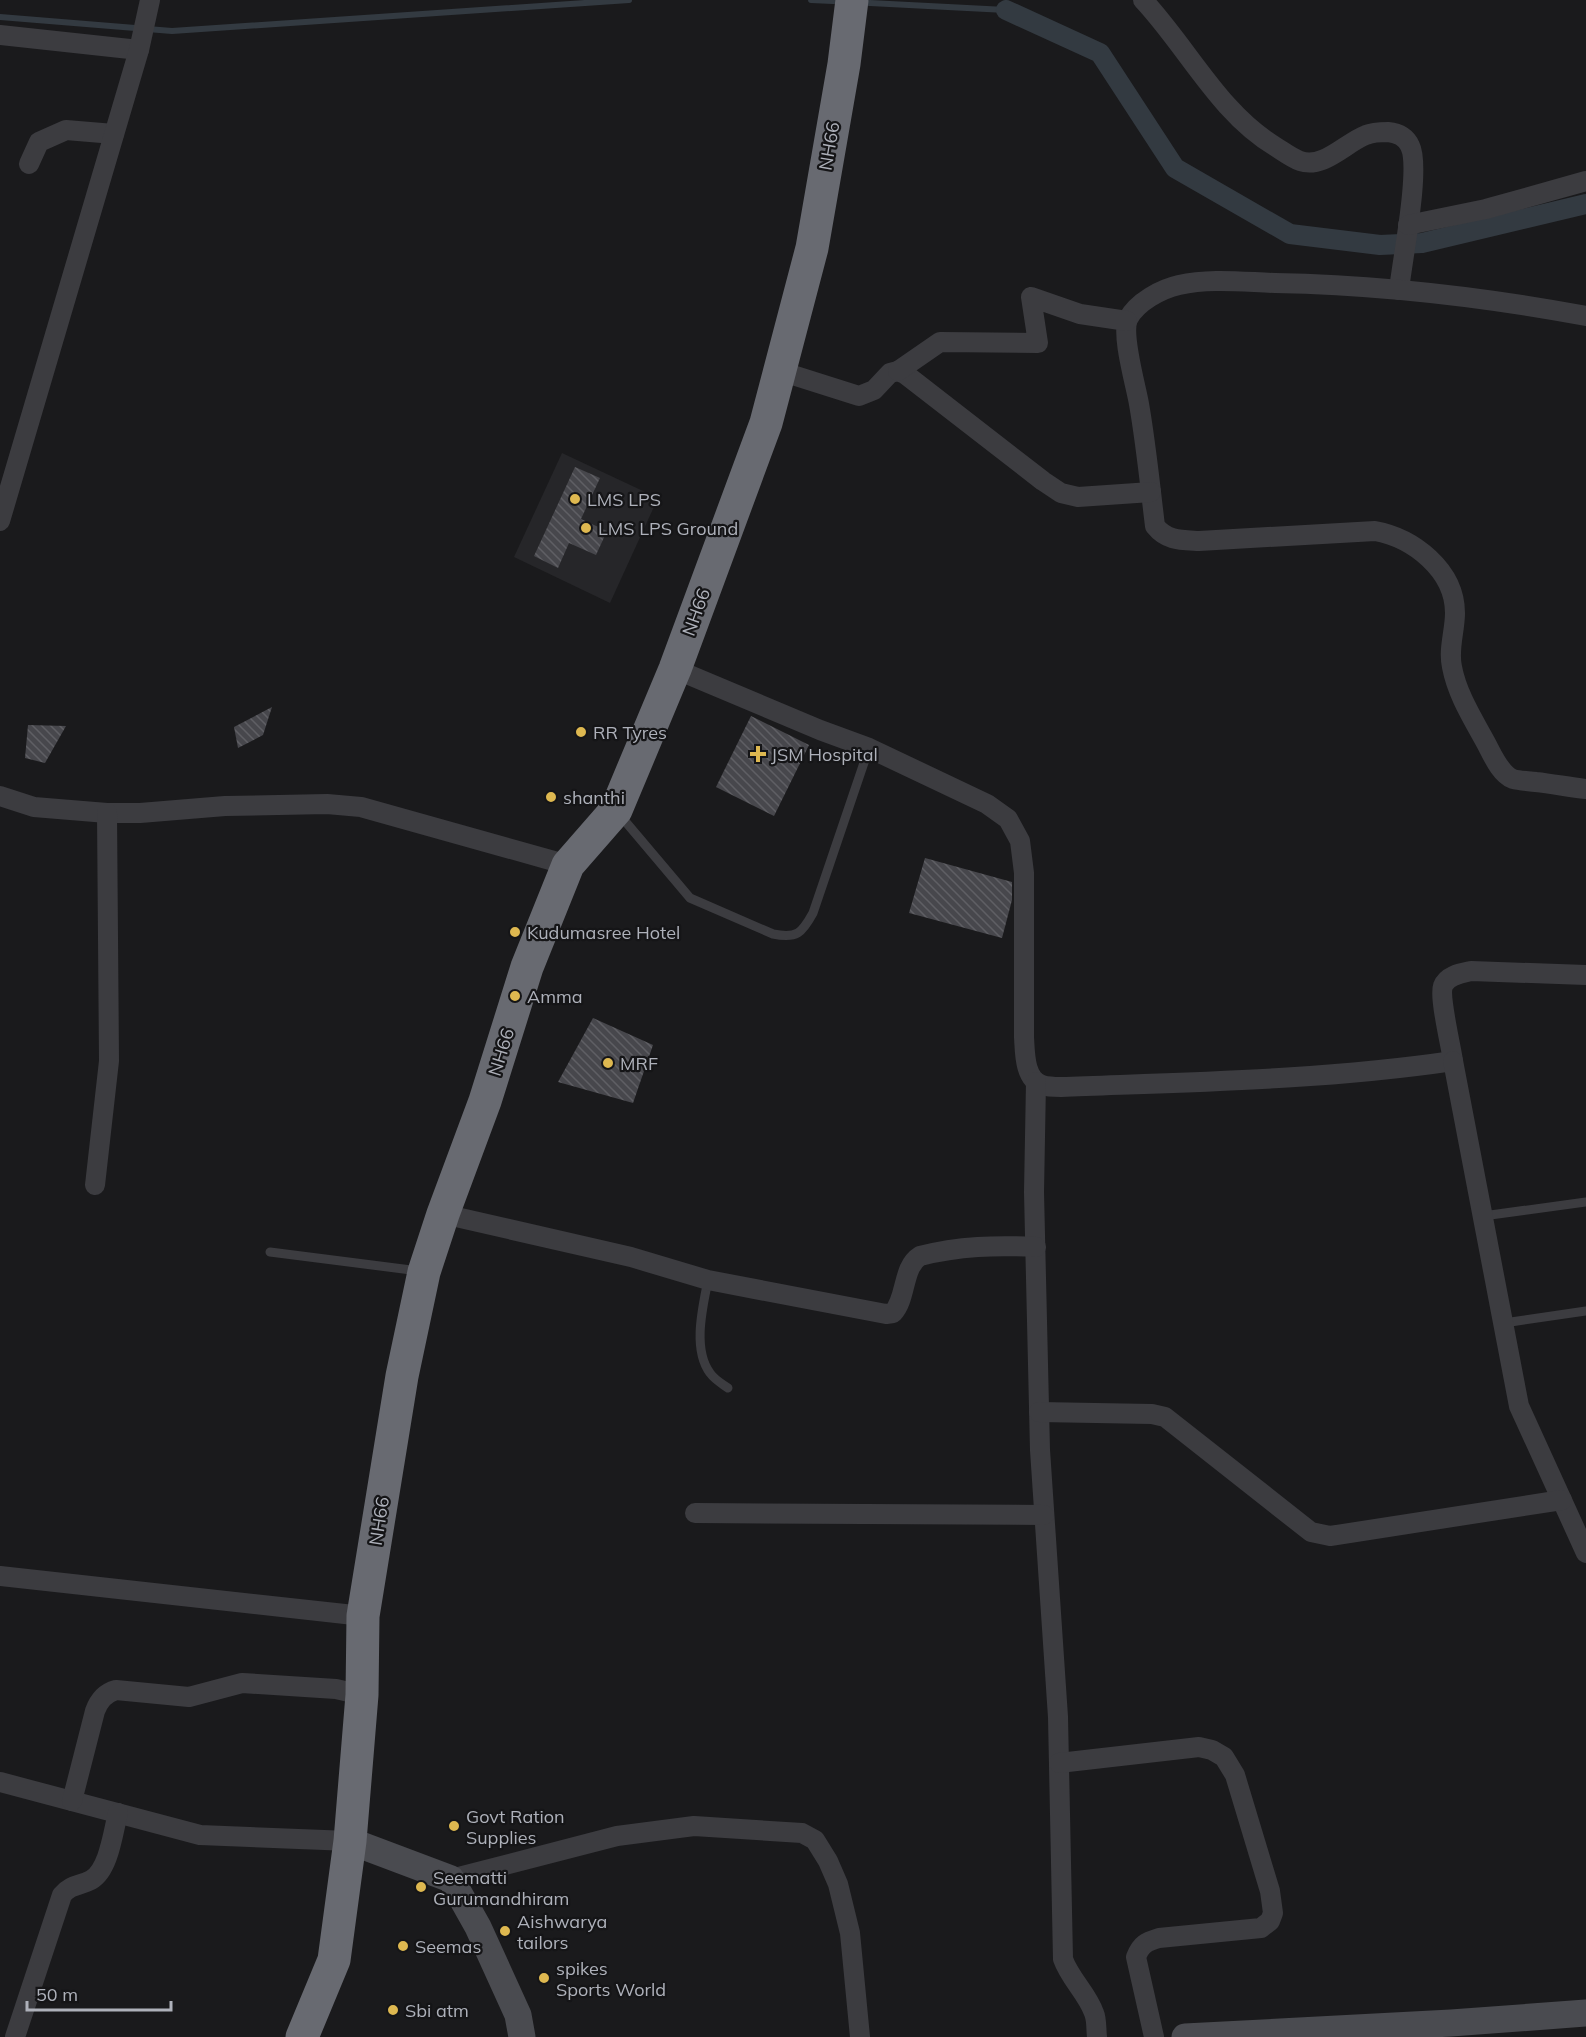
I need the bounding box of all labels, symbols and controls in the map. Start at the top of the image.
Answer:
street label: NH66 [813,120,845,172]
place label: LMS LPS [587,488,661,511]
marker: LMS LPS [568,492,582,506]
place label: LMS LPS Ground [598,517,738,540]
marker: LMS LPS Ground [579,521,593,535]
street label: NH66 [677,585,715,639]
place label: RR Tyres [593,721,667,744]
marker: RR Tyres [574,725,588,739]
place label: JSM Hospital [771,743,878,766]
marker: JSM Hospital [749,745,767,763]
place label: shanthi [563,786,625,809]
marker: shanthi [544,790,558,804]
place label: Kudumasree Hotel [527,921,680,944]
marker: Kudumasree Hotel [508,925,522,939]
place label: Amma [527,985,583,1008]
marker: Amma [508,989,522,1003]
street label: NH66 [483,1025,519,1079]
place label: MRF [620,1052,658,1075]
marker: MRF [601,1056,615,1070]
street label: NH66 [364,1495,394,1547]
place label: Govt Ration Supplies [466,1805,565,1849]
marker: Govt Ration Supplies [447,1819,461,1833]
place label: Seematti Gurumandhiram [433,1866,569,1910]
marker: Seematti Gurumandhiram [414,1880,428,1894]
place label: Aishwarya tailors [517,1910,607,1954]
marker: Aishwarya tailors [498,1924,512,1938]
place label: Seemas [415,1935,481,1958]
marker: Seemas [396,1939,410,1953]
place label: spikes Sports World [556,1957,666,2001]
marker: spikes Sports World [537,1971,551,1985]
scale bar [27,1974,171,2012]
text: 50 m [36,1983,78,2006]
place label: Sbi atm [405,1999,469,2022]
marker: Sbi atm [386,2003,400,2017]

